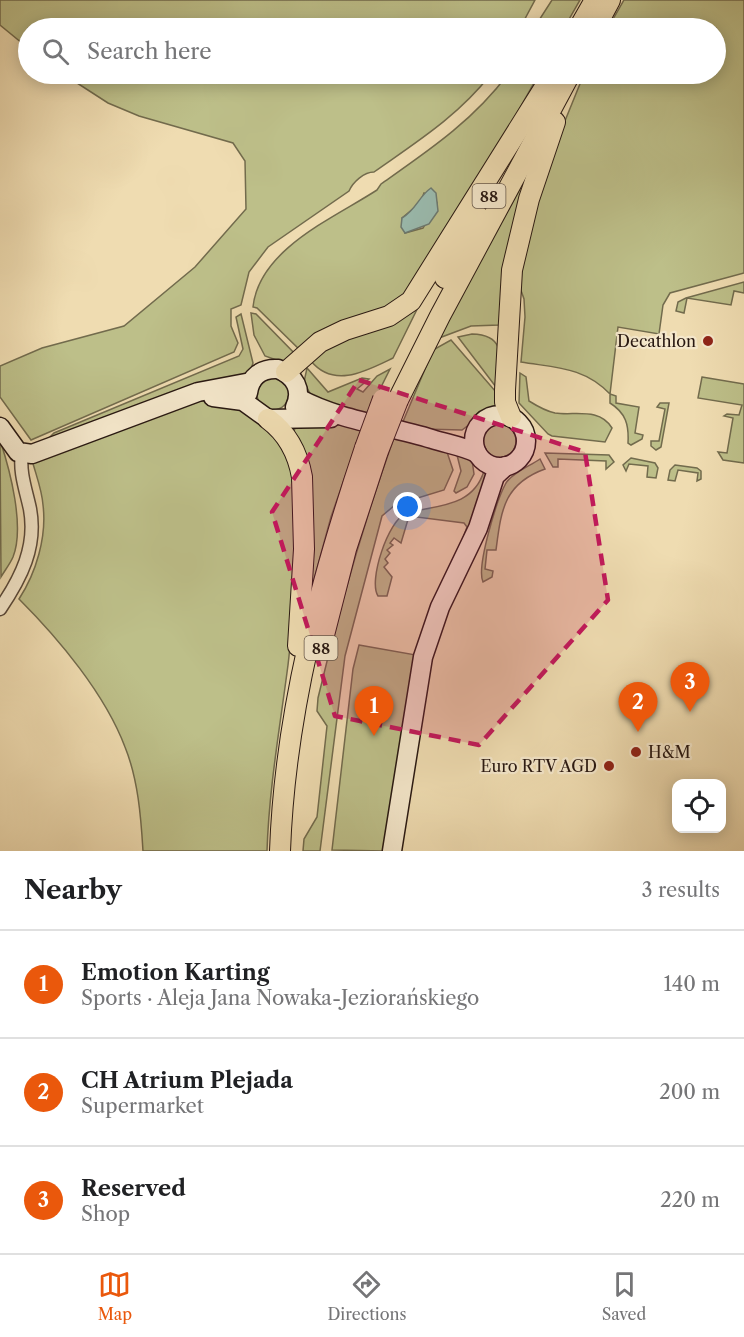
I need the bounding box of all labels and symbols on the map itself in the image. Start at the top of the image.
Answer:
road number: 88 [472,184,506,208]
place label: Decathlon [617,331,696,351]
marker: Decathlon [701,334,715,348]
your location [393,492,422,521]
road number: 88 [304,636,338,660]
pin: 3 [670,662,710,712]
pin: 2 [618,682,658,732]
pin: 1 [354,686,394,736]
place label: H&M [648,742,691,762]
marker: H&M [629,745,643,759]
place label: Euro RTV AGD [480,756,597,776]
marker: Euro RTV AGD [602,759,616,773]

